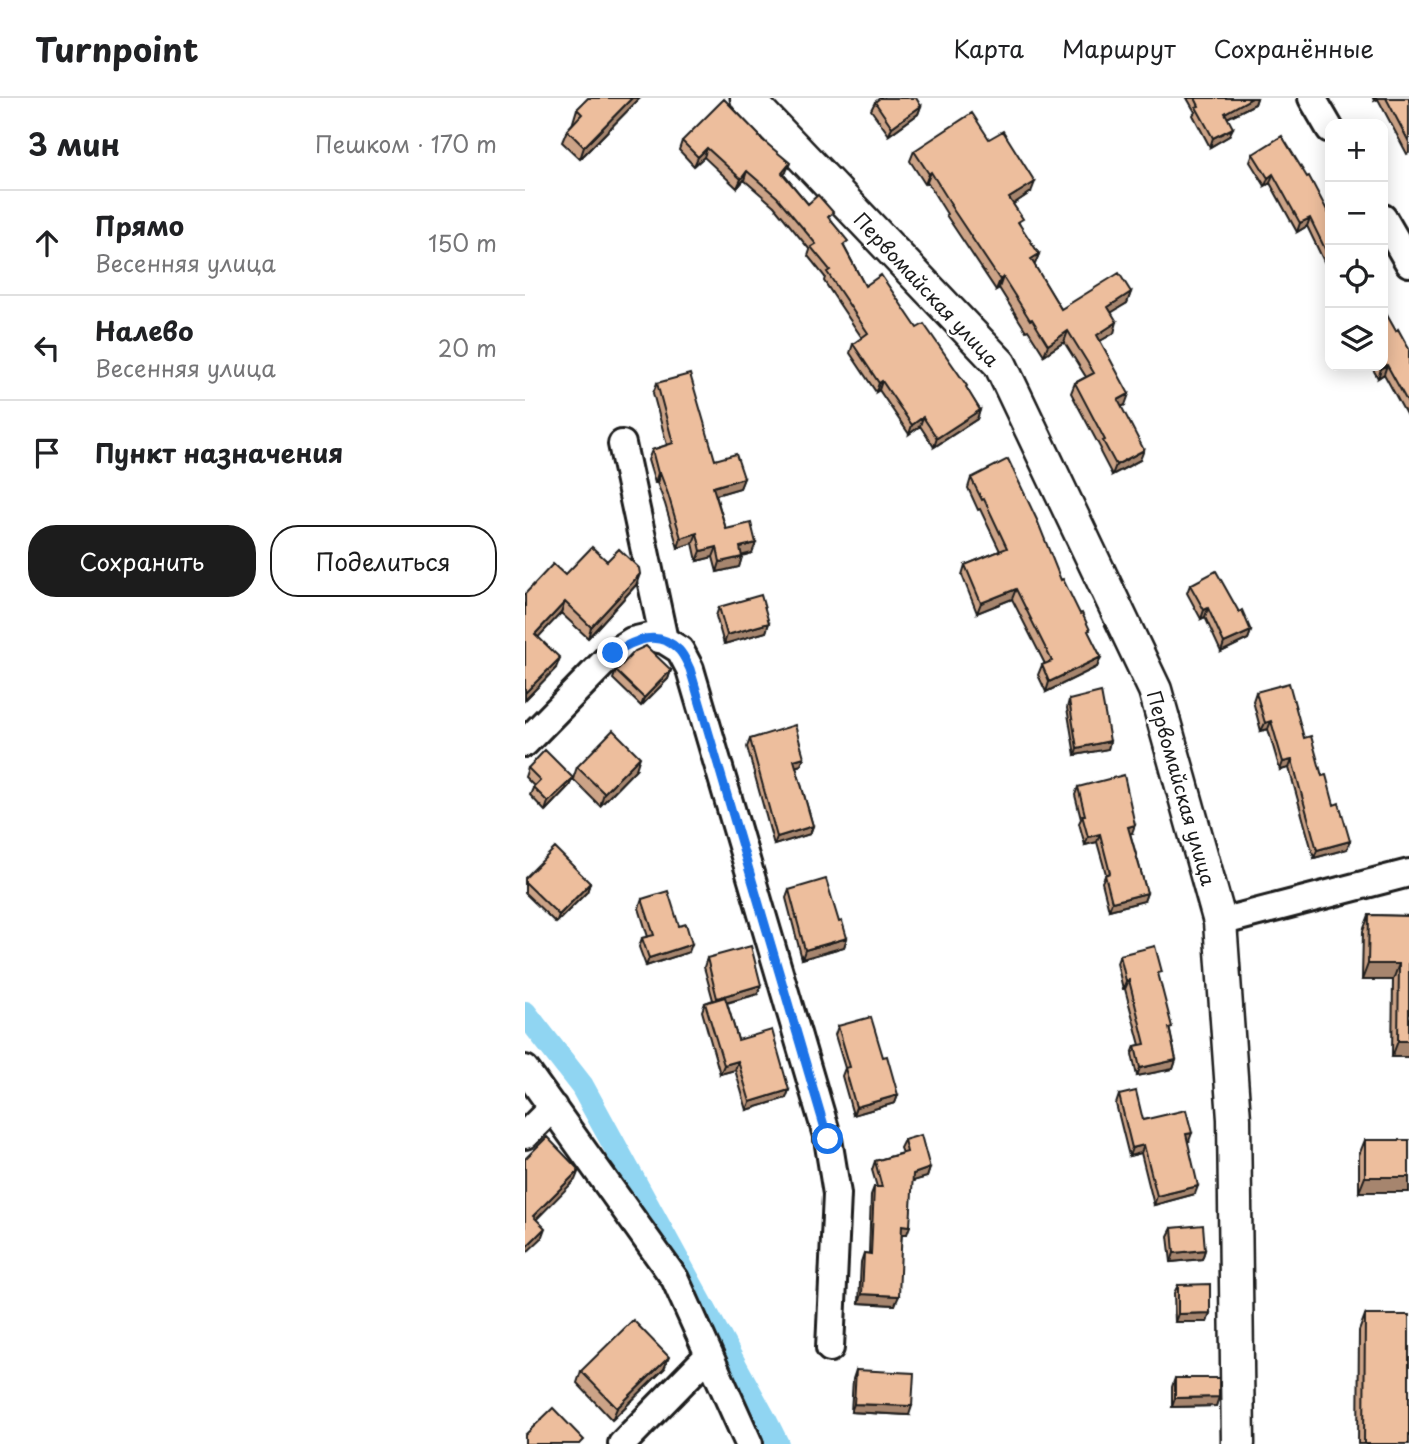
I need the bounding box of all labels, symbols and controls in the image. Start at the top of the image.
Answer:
text: Turnpoint [35,23,199,73]
text: Карта [953,30,1024,66]
text: Маршрут [1062,30,1176,66]
text: Сохранённые [1214,30,1374,66]
map controls [1325,119,1388,371]
button: + [1325,119,1388,182]
text: 3 мин [28,121,120,166]
text: Пешком · 170 m [315,126,497,161]
button: − [1325,182,1388,245]
text: Прямо [95,206,184,245]
street label: Первомайская улица [848,206,1006,372]
icon: ahead [28,224,66,262]
text: 150 m [428,225,497,260]
text: Весенняя улица [95,245,276,280]
button: locate [1325,245,1388,308]
button: layers [1325,308,1388,371]
text: Налево [95,311,193,350]
icon: left [28,329,66,367]
text: 20 m [438,330,497,365]
text: Весенняя улица [95,350,276,385]
text: Пункт назначения [95,433,343,472]
icon: arrive [28,434,66,472]
button: Сохранить [28,525,256,597]
button: Поделиться [270,525,497,597]
route end [597,637,628,668]
street label: Первомайская улица [1141,687,1223,889]
route start [812,1123,843,1154]

